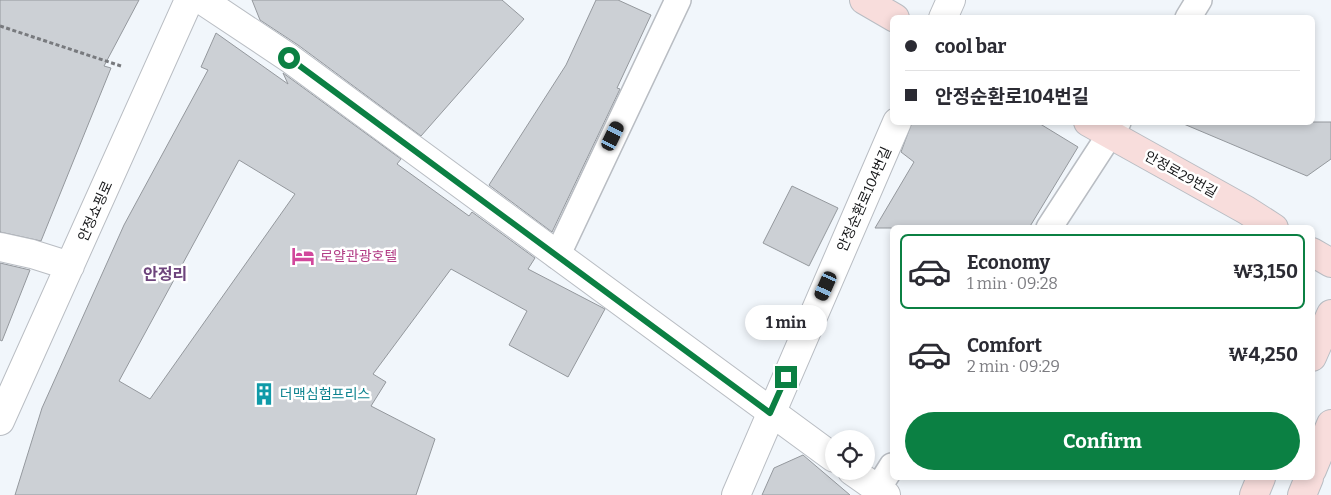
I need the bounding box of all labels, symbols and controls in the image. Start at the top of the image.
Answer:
text: cool bar [935,35,1007,58]
route start [278,47,300,69]
text: 안정순환로104번길 [935,85,1089,108]
car [599,119,626,153]
street label: 안정순환로104번길 [834,144,895,254]
street label: 안정로29번길 [1142,148,1220,201]
street label: 안정쇼핑로 [75,178,116,244]
hotel icon: 로얄관광호텔 [290,243,316,269]
place label: 로얄관광호텔 [320,248,397,265]
icon: car [907,249,952,294]
text: Economy [967,251,1050,274]
text: ₩3,150 [1233,260,1298,283]
district label: 안정리 [143,265,187,284]
car [813,269,838,303]
text: 1 min · 09:28 [967,274,1058,293]
callout: 1 min [745,304,827,340]
text: 1 min [766,313,806,332]
icon: car [907,332,952,377]
text: Comfort [967,334,1042,357]
text: ₩4,250 [1229,343,1298,366]
text: 2 min · 09:29 [967,357,1060,376]
route end [775,366,797,388]
building icon: 더맥심험프리스 [251,381,277,407]
place label: 더맥심험프리스 [280,386,370,403]
button: Confirm [905,412,1300,470]
map controls [825,430,875,480]
button: locate [825,430,875,480]

